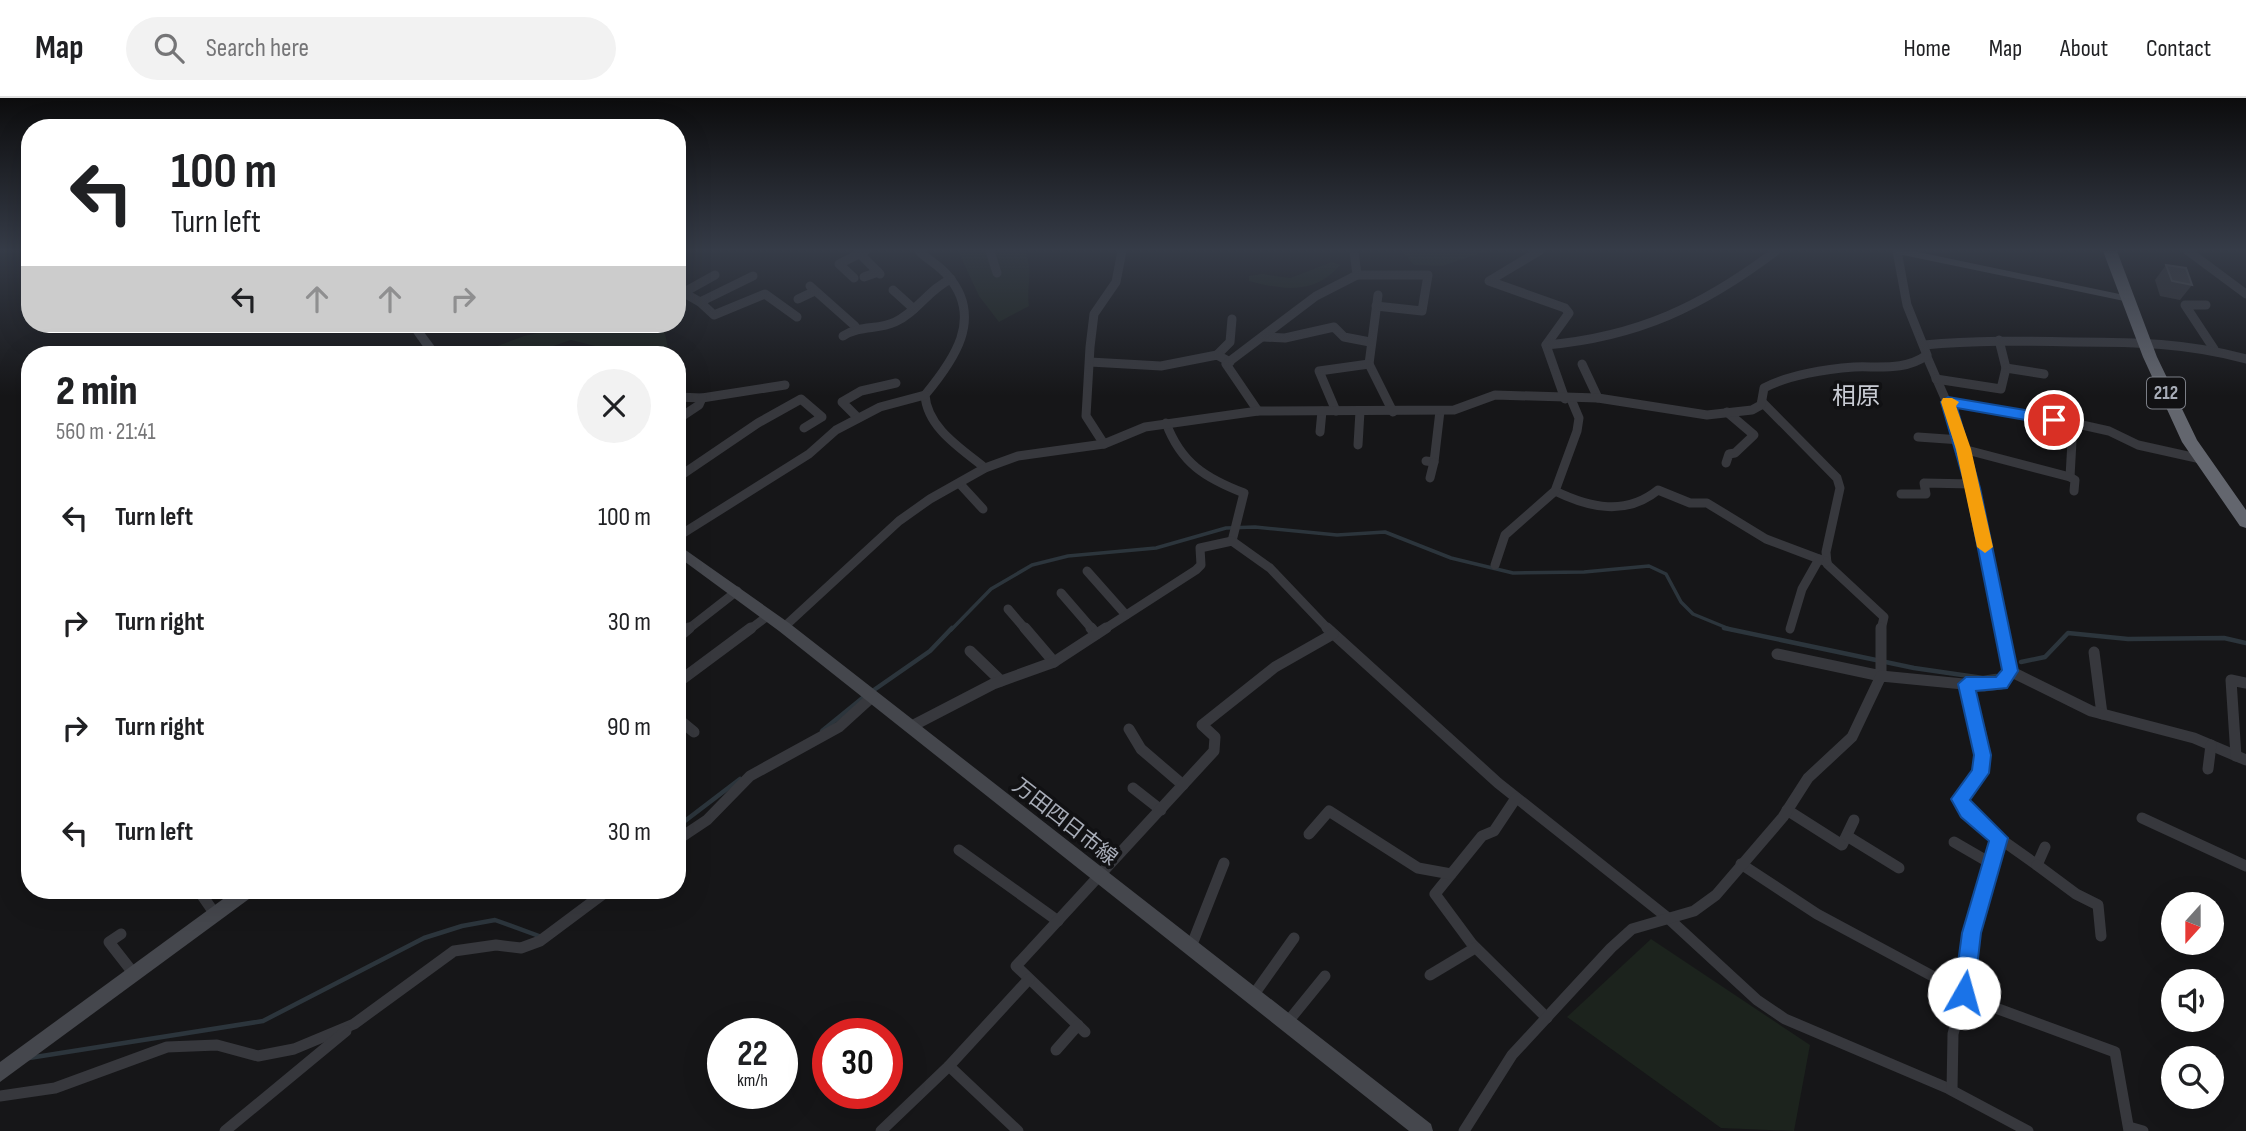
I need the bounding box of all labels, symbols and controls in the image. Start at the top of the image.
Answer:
search box [126,17,616,80]
text: Map [35,28,84,68]
icon: search [150,29,188,67]
text: Search here [206,33,309,64]
text: Home [1903,34,1951,63]
text: Map [1989,34,2022,63]
text: About [2060,34,2108,63]
text: Contact [2146,34,2211,63]
text: 100 m [171,143,277,202]
icon: left [56,147,147,238]
text: Turn left [171,203,261,242]
icon: left [225,280,263,318]
icon: ahead [298,280,336,318]
icon: ahead [371,280,409,318]
icon: right [444,280,482,318]
text: 2 min [56,366,137,417]
button: close [577,369,651,443]
road number: 212 [2147,378,2185,408]
district label: 相原 [1832,382,1880,411]
pin [2024,390,2084,450]
icon: arrive [2035,401,2073,439]
text: 560 m · 21:41 [56,418,156,446]
icon: left [56,499,94,537]
text: Turn left [115,502,193,533]
text: 100 m [598,502,651,533]
icon: right [56,604,94,642]
text: Turn right [115,607,204,638]
text: 30 m [608,607,651,638]
icon: right [56,709,94,747]
text: Turn right [115,712,204,743]
text: 90 m [607,712,651,743]
street label: 万田四日市線 [1008,773,1122,871]
icon: left [56,814,94,852]
text: Turn left [115,817,193,848]
text: 30 m [608,817,651,848]
north arrow [2161,892,2224,956]
map controls [2161,892,2224,1109]
position arrow [1927,956,2001,1030]
button: sound [2161,969,2224,1032]
speed limit sign: 30 [812,1018,903,1109]
text: 22 [737,1033,768,1076]
button: search [2161,1046,2224,1109]
text: km/h [737,1070,768,1091]

